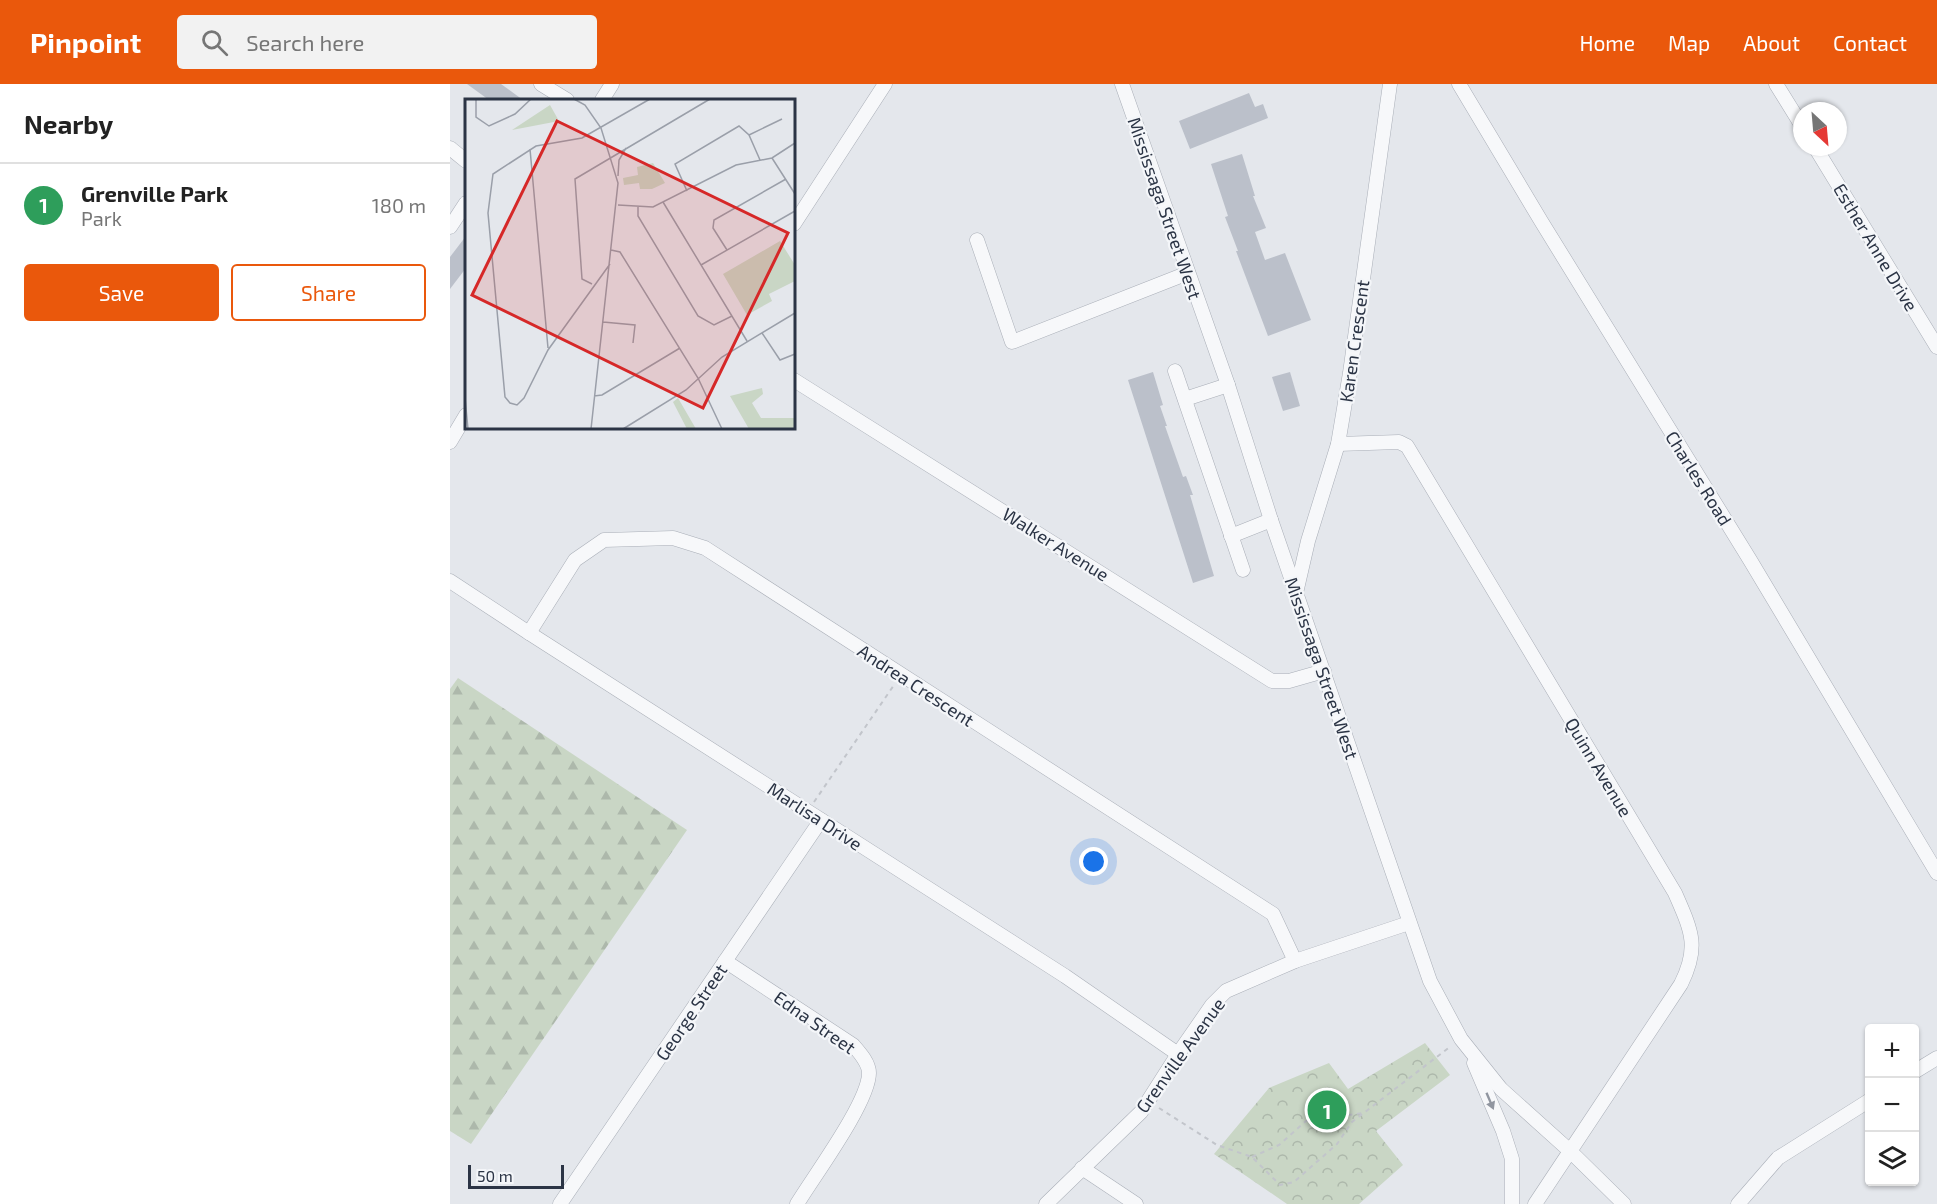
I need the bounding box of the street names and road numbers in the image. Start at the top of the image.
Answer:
street label: Mississaga Street West [1123,114,1207,302]
street label: Esther Anne Drive [1829,179,1923,315]
street label: Karen Crescent [1335,278,1373,404]
street label: Charles Road [1661,427,1737,529]
street label: Walker Avenue [999,503,1113,585]
street label: Mississaga Street West [1280,574,1364,762]
street label: Andrea Crescent [854,639,978,731]
street label: Quinn Avenue [1561,714,1637,820]
street label: Marlisa Drive [764,777,866,855]
street label: George Street [651,959,732,1065]
street label: Edna Street [770,986,860,1058]
street label: Grenville Avenue [1131,993,1229,1117]

